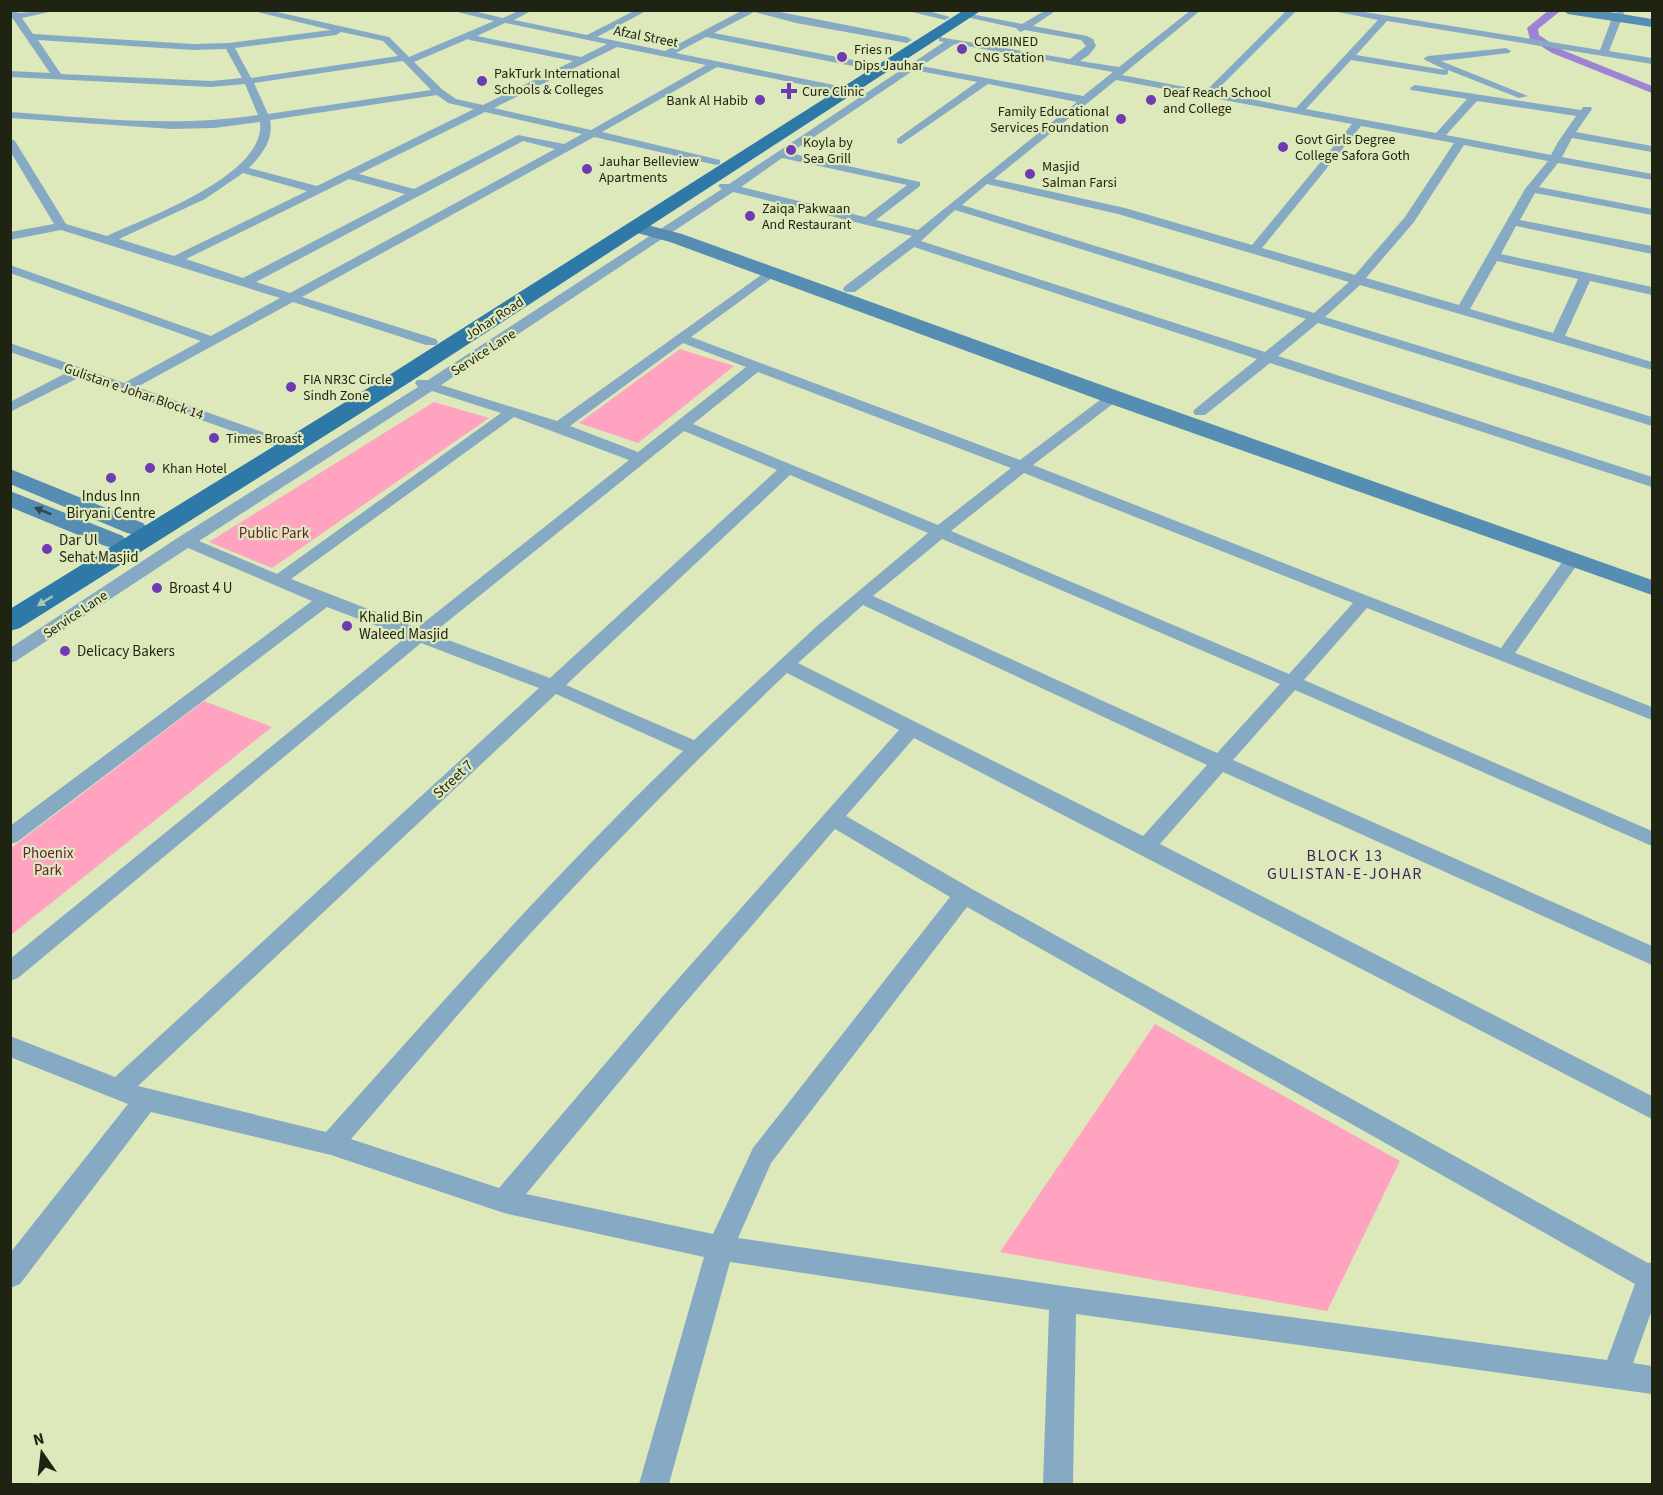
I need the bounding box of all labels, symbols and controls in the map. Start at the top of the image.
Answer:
street label: Afzal Street [612,21,680,53]
place label: COMBINED CNG Station [974,32,1044,68]
place label: Fries n Dips Jauhar [854,40,924,76]
marker: COMBINED CNG Station [955,42,969,56]
marker: Fries n Dips Jauhar [835,50,849,64]
place label: PakTurk International Schools & Colleges [494,64,621,100]
marker: PakTurk International Schools & Colleges [475,74,489,88]
marker: Cure Clinic [780,82,798,100]
place label: Cure Clinic [802,82,865,102]
place label: Deaf Reach School and College [1163,83,1271,119]
place label: Bank Al Habib [666,91,748,111]
marker: Bank Al Habib [753,93,767,107]
marker: Deaf Reach School and College [1144,93,1158,107]
place label: Family Educational Services Foundation [990,102,1109,138]
marker: Family Educational Services Foundation [1114,112,1128,126]
place label: Govt Girls Degree College Safora Goth [1295,130,1410,166]
place label: Koyla by Sea Grill [803,133,853,169]
marker: Govt Girls Degree College Safora Goth [1276,140,1290,154]
marker: Koyla by Sea Grill [784,143,798,157]
place label: Jauhar Belleview Apartments [599,152,699,188]
place label: Masjid Salman Farsi [1042,157,1117,193]
marker: Jauhar Belleview Apartments [580,162,594,176]
marker: Masjid Salman Farsi [1023,167,1037,181]
place label: Zaiqa Pakwaan And Restaurant [762,199,852,235]
marker: Zaiqa Pakwaan And Restaurant [743,209,757,223]
street label: Johar Road [461,292,528,345]
street label: Service Lane [447,324,520,381]
street label: Gulistan e Johar Block 14 [61,359,206,425]
place label: FIA NR3C Circle Sindh Zone [303,370,392,406]
marker: FIA NR3C Circle Sindh Zone [284,380,298,394]
place label: Times Broast [226,429,302,449]
marker: Times Broast [207,431,221,445]
place label: Khan Hotel [162,459,227,479]
marker: Khan Hotel [143,461,157,475]
marker: Indus Inn Biryani Centre [104,471,118,485]
place label: Indus Inn Biryani Centre [66,486,156,524]
one-way arrow [34,506,52,515]
park label: Public Park [239,523,310,544]
place label: Dar Ul Sehat Masjid [59,530,139,568]
marker: Dar Ul Sehat Masjid [40,542,54,556]
place label: Broast 4 U [169,578,233,599]
marker: Broast 4 U [150,581,164,595]
street label: Service Lane [39,586,112,644]
one-way arrow [37,595,53,606]
place label: Khalid Bin Waleed Masjid [359,607,449,645]
marker: Khalid Bin Waleed Masjid [340,619,354,633]
place label: Delicacy Bakers [77,641,175,662]
marker: Delicacy Bakers [58,644,72,658]
street label: Street 7 [429,755,478,803]
park label: Phoenix Park [23,843,74,881]
district label: BLOCK 13 GULISTAN-E-JOHAR [1267,845,1423,885]
north arrow [12,1423,72,1483]
text: N [31,1427,46,1451]

